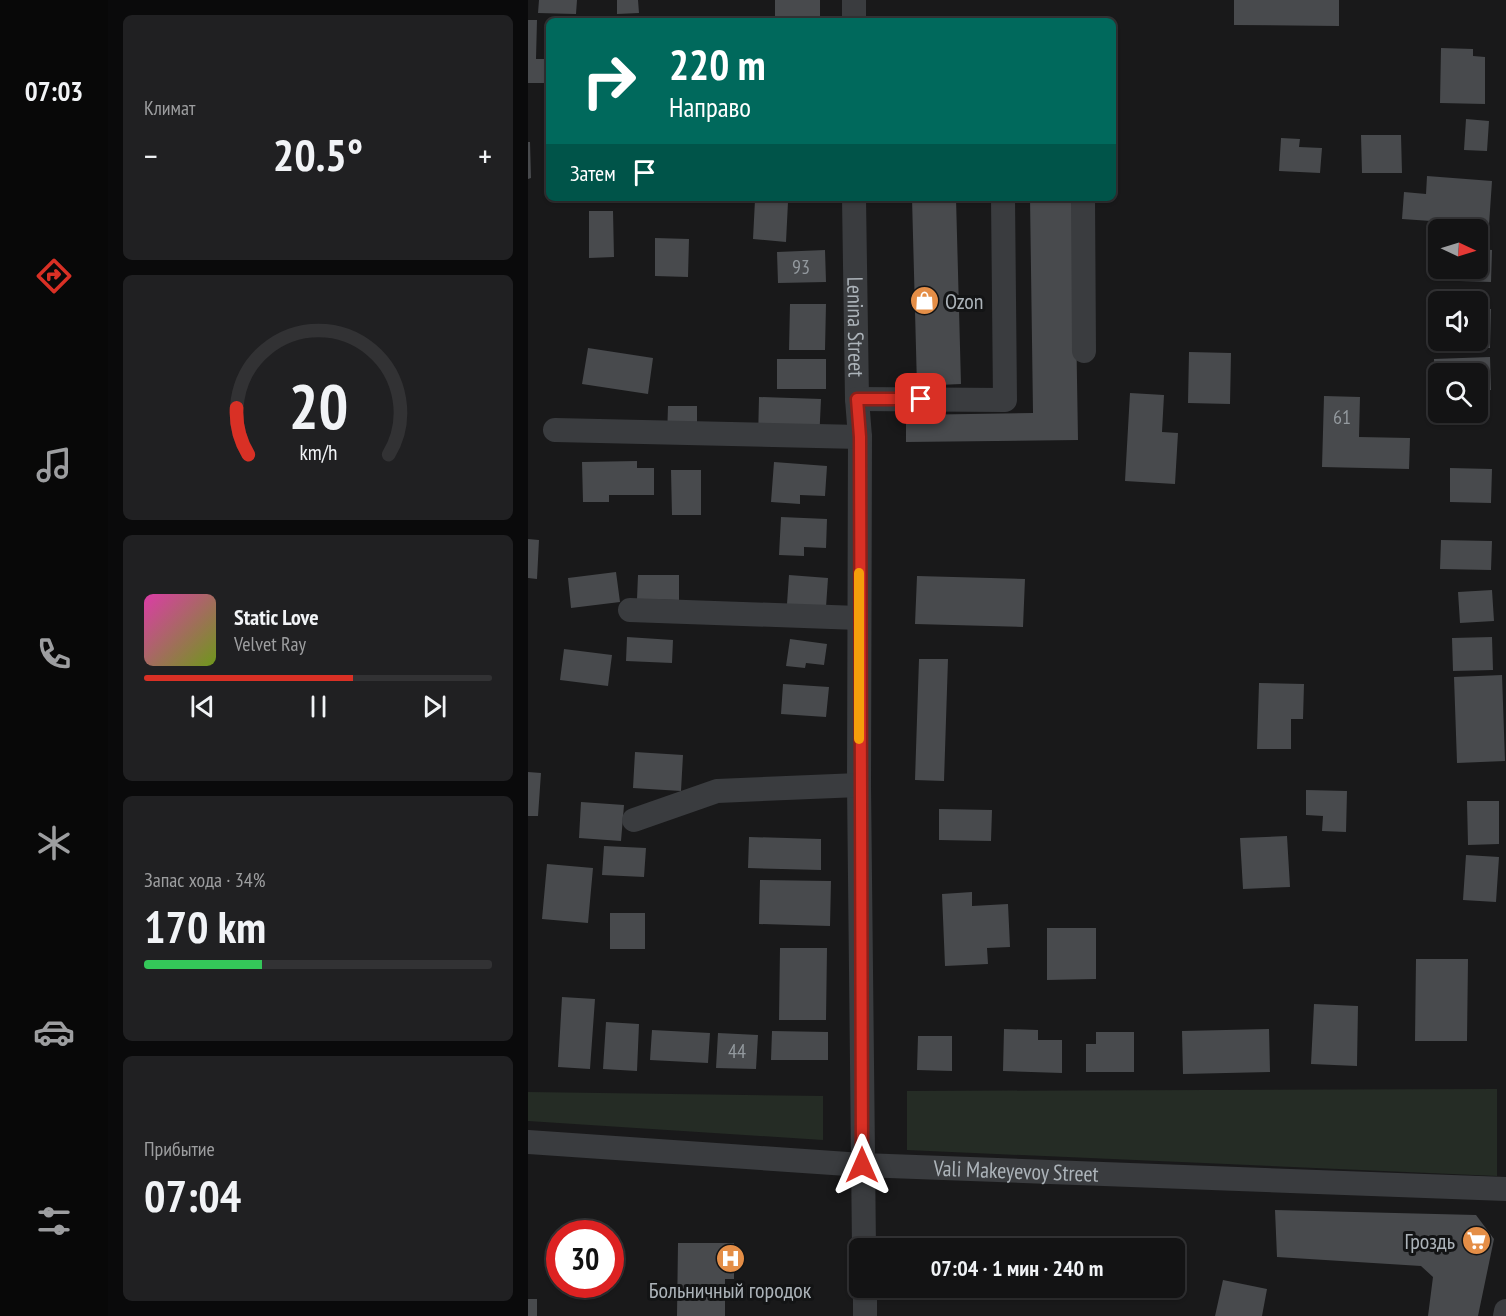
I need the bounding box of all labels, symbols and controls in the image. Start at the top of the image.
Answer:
text: 220 m [669,37,766,92]
icon: right [570,42,648,120]
text: 07:03 [25,74,83,108]
text: Направо [669,90,751,124]
text: Климат [144,95,195,121]
text: 20.5° [273,125,363,183]
text: − [144,134,158,177]
text: + [478,134,492,177]
icon: arrive [628,156,661,189]
text: Затем [570,159,616,187]
north arrow [1428,219,1488,279]
map controls [1428,219,1488,423]
house number: 93 [792,254,810,280]
icon: directions [33,255,75,297]
street label: Lenina Street [841,277,871,377]
shop icon: Ozon [908,285,940,317]
place label: Ozon [945,287,984,315]
button: sound [1428,291,1488,351]
button: search [1428,363,1488,423]
text: 20 [288,365,348,446]
pin [895,373,946,424]
icon: arrive [904,382,937,415]
house number: 61 [1333,404,1351,430]
text: km/h [299,438,337,466]
icon: music [33,444,75,486]
text: Static Love [234,603,319,631]
text: Velvet Ray [234,631,306,657]
icon: phone [33,633,75,675]
icon: previous [186,690,219,723]
icon: pause [302,690,335,723]
icon: next [418,690,451,723]
icon: climate [33,822,75,864]
text: Запас хода · 34% [144,867,265,893]
text: 170 km [144,897,266,955]
icon: car [33,1011,75,1053]
house number: 44 [728,1038,746,1064]
position arrow [830,1133,894,1197]
text: Прибытие [144,1136,215,1162]
street label: Vali Makeyevoy Street [932,1154,1099,1188]
text: 07:04 [144,1166,241,1224]
icon: filters [33,1200,75,1242]
speed limit sign: 30 [546,1220,624,1298]
supermarket icon: Гроздь [1460,1225,1492,1257]
place label: Гроздь [1404,1227,1455,1255]
hospital icon: Больничный городок [714,1242,746,1274]
text: 07:04 · 1 мин · 240 m [931,1254,1103,1282]
place label: Больничный городок [649,1276,812,1304]

